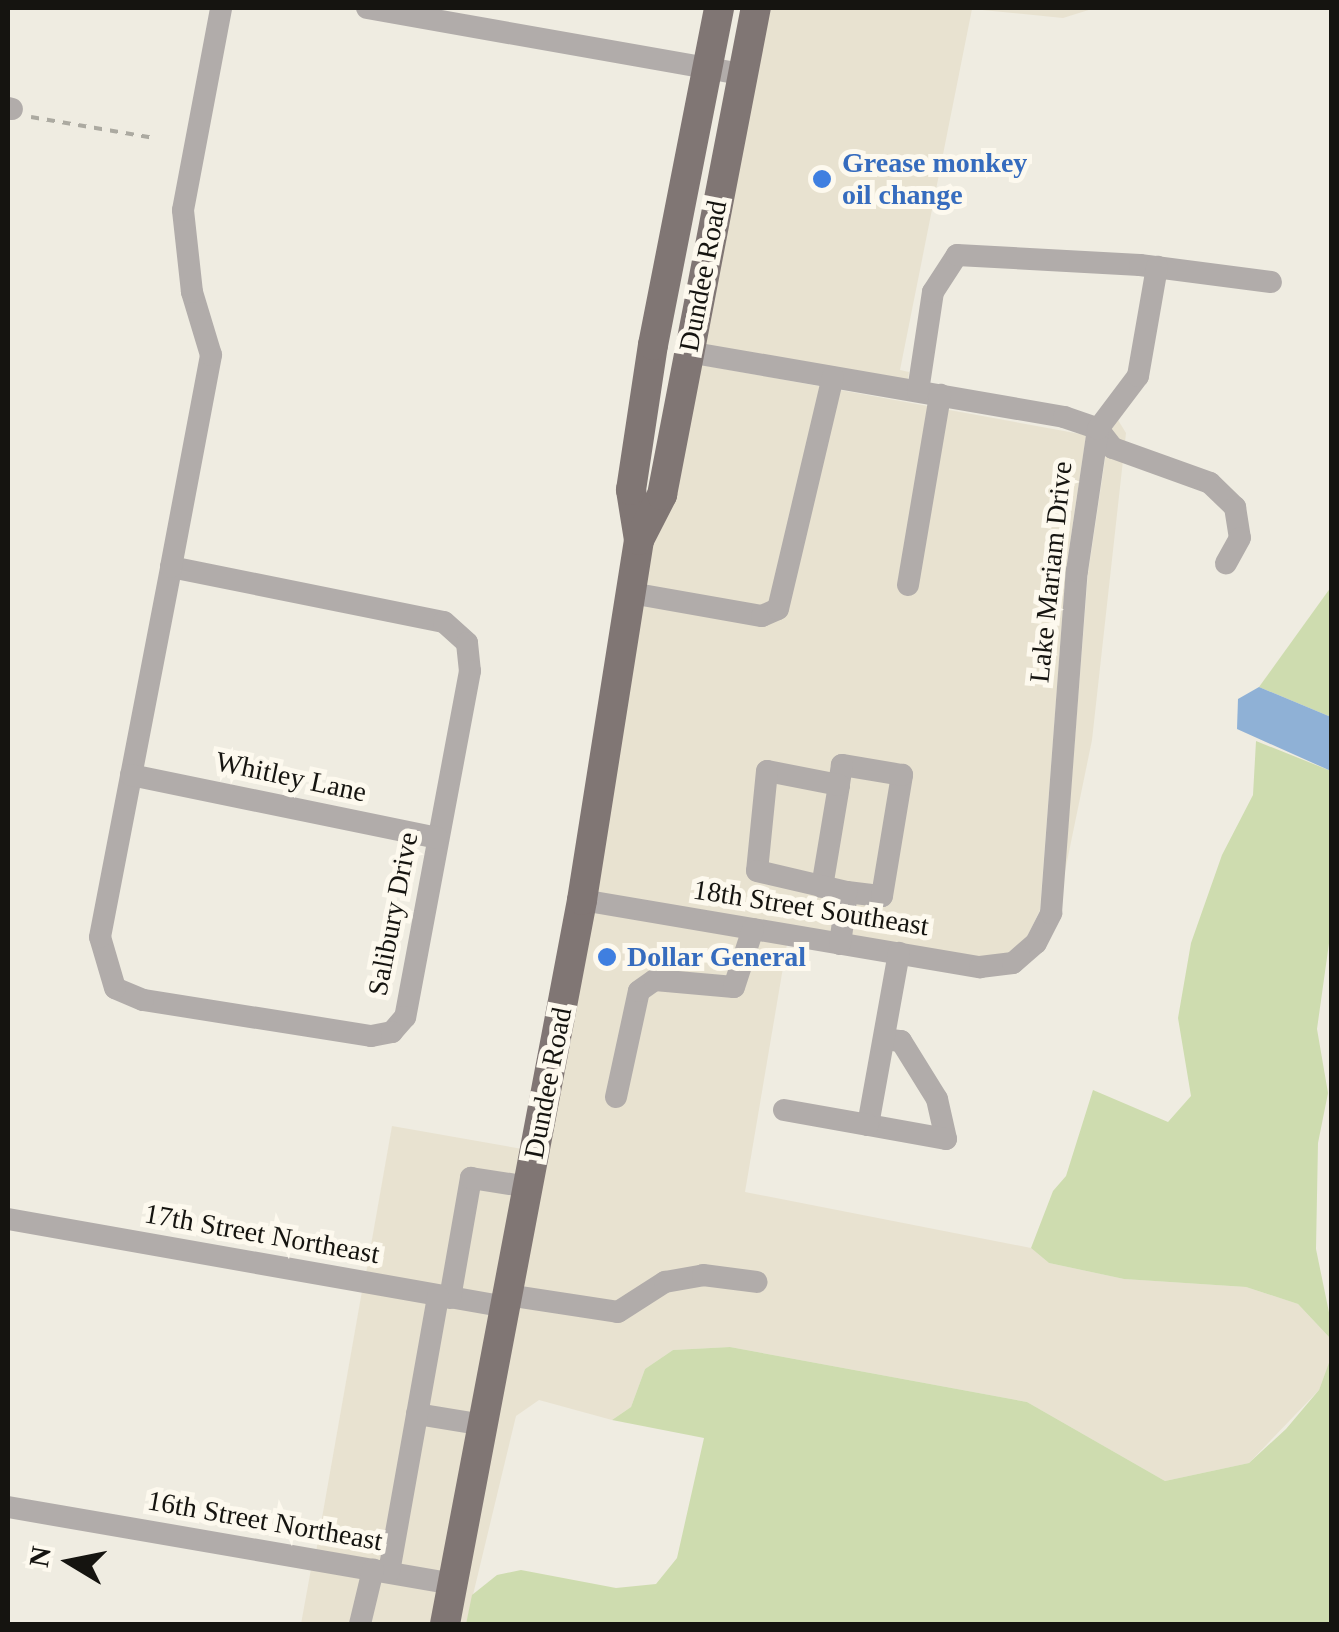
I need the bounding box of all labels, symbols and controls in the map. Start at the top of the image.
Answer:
place label: Grease monkey oil change [842,146,1027,212]
marker: Grease monkey oil change [811,168,833,190]
street label: Dundee Road [672,198,734,354]
street label: Lake Mariam Drive [1023,460,1079,684]
street label: Whitley Lane [213,745,369,809]
street label: Salibury Drive [361,829,425,999]
street label: 18th Street Southeast [691,873,931,943]
place label: Dollar General [627,940,807,974]
marker: Dollar General [596,946,618,968]
street label: Dundee Road [517,1005,579,1161]
street label: 17th Street Northeast [142,1197,382,1271]
street label: 16th Street Northeast [145,1484,385,1558]
north arrow [20,1512,120,1612]
text: N [23,1544,57,1569]

